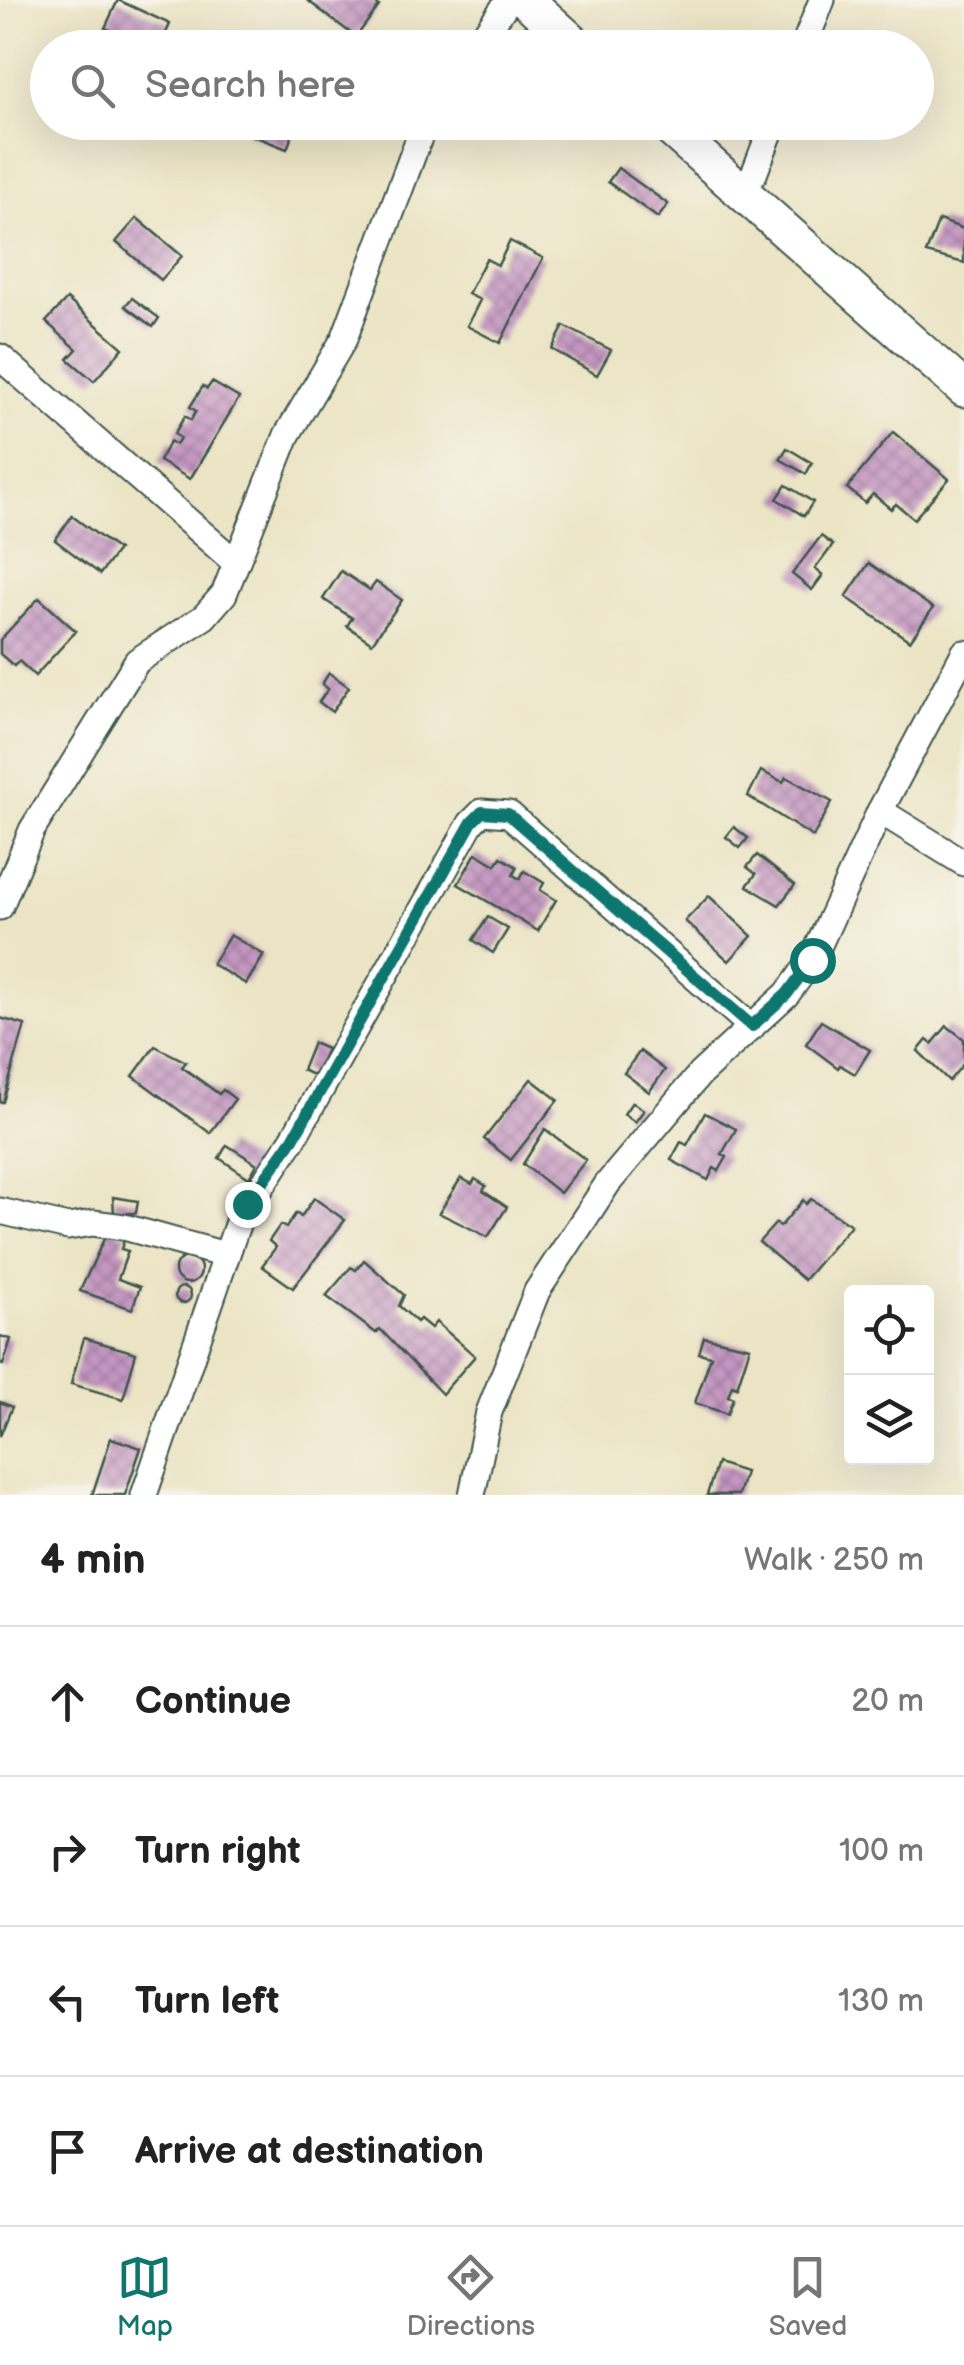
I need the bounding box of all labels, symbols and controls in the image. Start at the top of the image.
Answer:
search box [30,30,934,140]
icon: search [65,58,120,113]
text: Search here [145,63,356,108]
route start [790,938,836,984]
route end [225,1182,271,1228]
map controls [844,1285,934,1465]
button: locate [844,1285,934,1375]
button: layers [844,1375,934,1465]
text: 4 min [40,1535,146,1586]
text: Walk · 250 m [744,1541,924,1580]
icon: ahead [40,1674,95,1729]
text: Continue [135,1679,291,1724]
text: 20 m [851,1682,924,1721]
icon: right [40,1824,95,1879]
text: Turn right [135,1829,300,1874]
text: 100 m [839,1832,924,1871]
icon: left [40,1974,95,2029]
text: Turn left [135,1979,279,2024]
text: 130 m [838,1982,924,2021]
icon: arrive [40,2124,95,2179]
text: Arrive at destination [135,2129,484,2174]
tab: Map [117,2250,173,2343]
tab: Directions [406,2250,535,2343]
tab: Saved [769,2250,847,2343]

